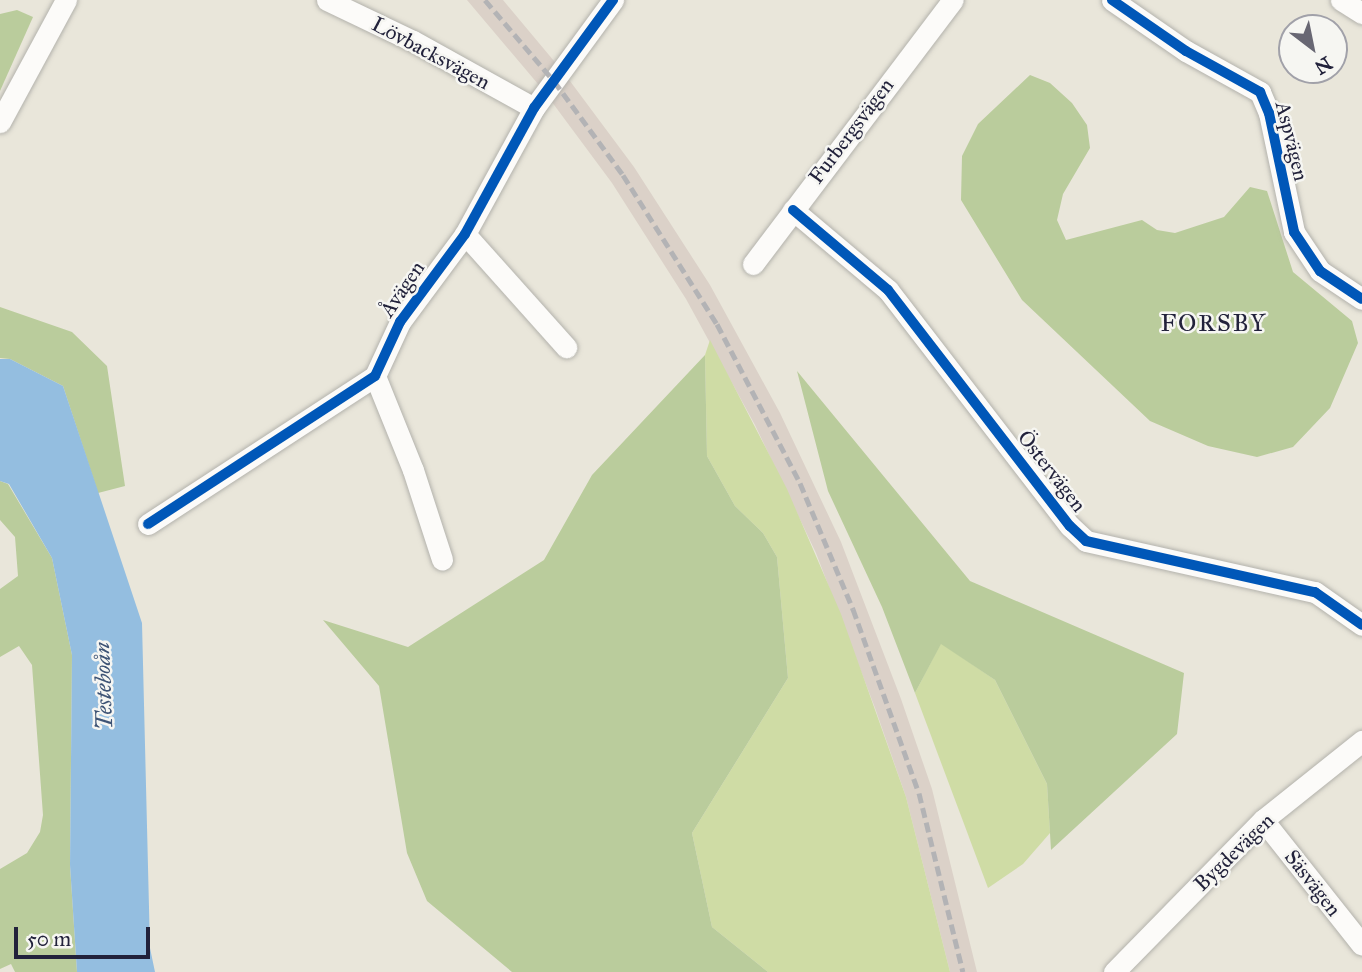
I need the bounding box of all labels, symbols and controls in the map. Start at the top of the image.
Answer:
street label: Lövbacksvägen [368,11,494,95]
north arrow [1278,14,1348,84]
text: N [1310,52,1336,80]
street label: Furbergsvägen [803,73,899,189]
street label: Aspvägen [1270,99,1314,183]
street label: Åvägen [374,256,430,322]
district label: FORSBY [1161,310,1267,338]
street label: Östervägen [1012,425,1092,517]
water label: Testeboån [88,642,118,730]
street label: Bygdevägen [1189,808,1279,896]
street label: Säsvägen [1279,845,1347,921]
scale bar [18,912,154,956]
text: 50 m [27,926,71,952]

